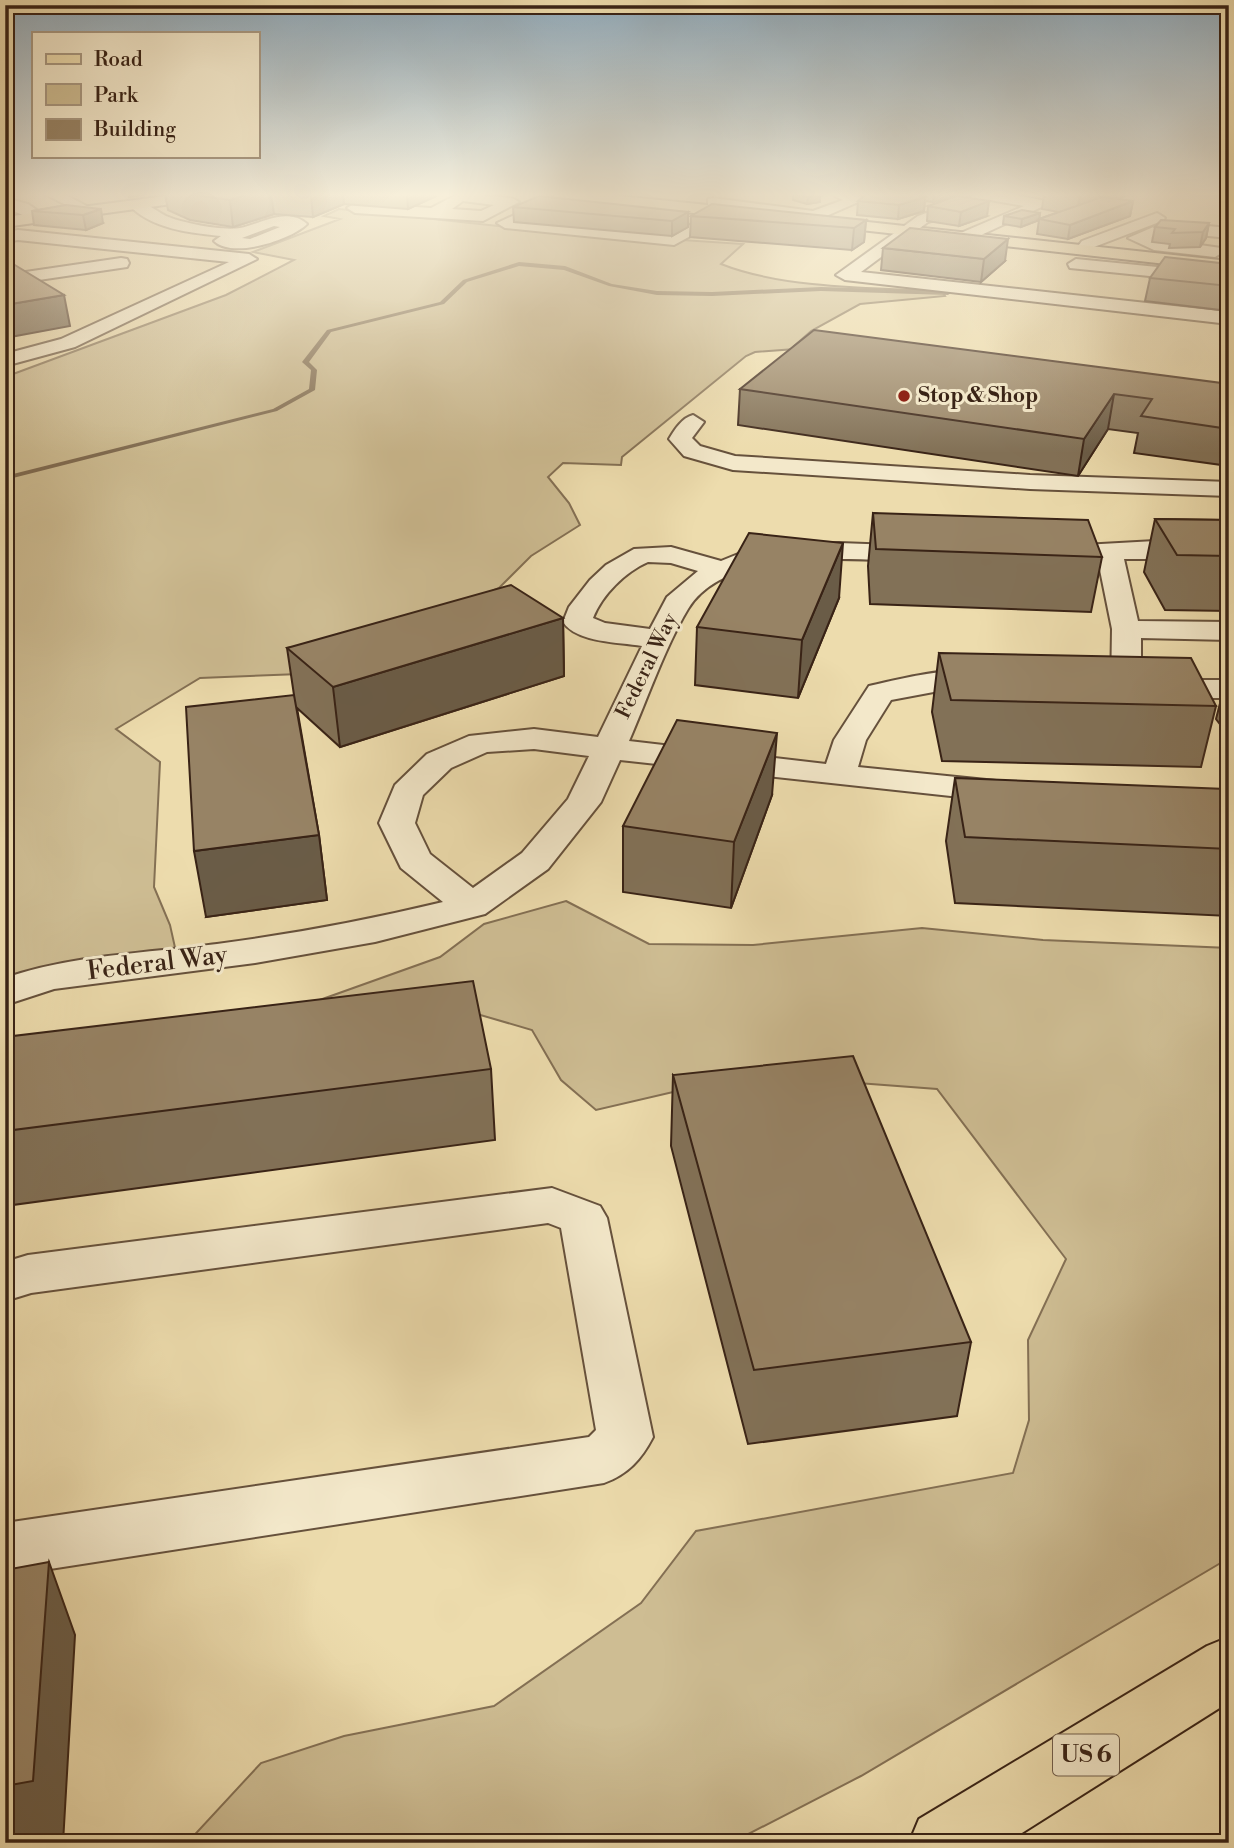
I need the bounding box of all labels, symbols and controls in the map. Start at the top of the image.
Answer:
legend [32,32,259,158]
text: Road [94,47,143,73]
text: Park [94,83,139,109]
text: Building [93,117,176,143]
place label: Stop & Shop [918,383,1038,409]
marker: Stop & Shop [896,388,912,404]
street label: Federal Way [610,608,684,723]
street label: Federal Way [85,938,229,987]
road number: US 6 [1053,1735,1119,1776]

